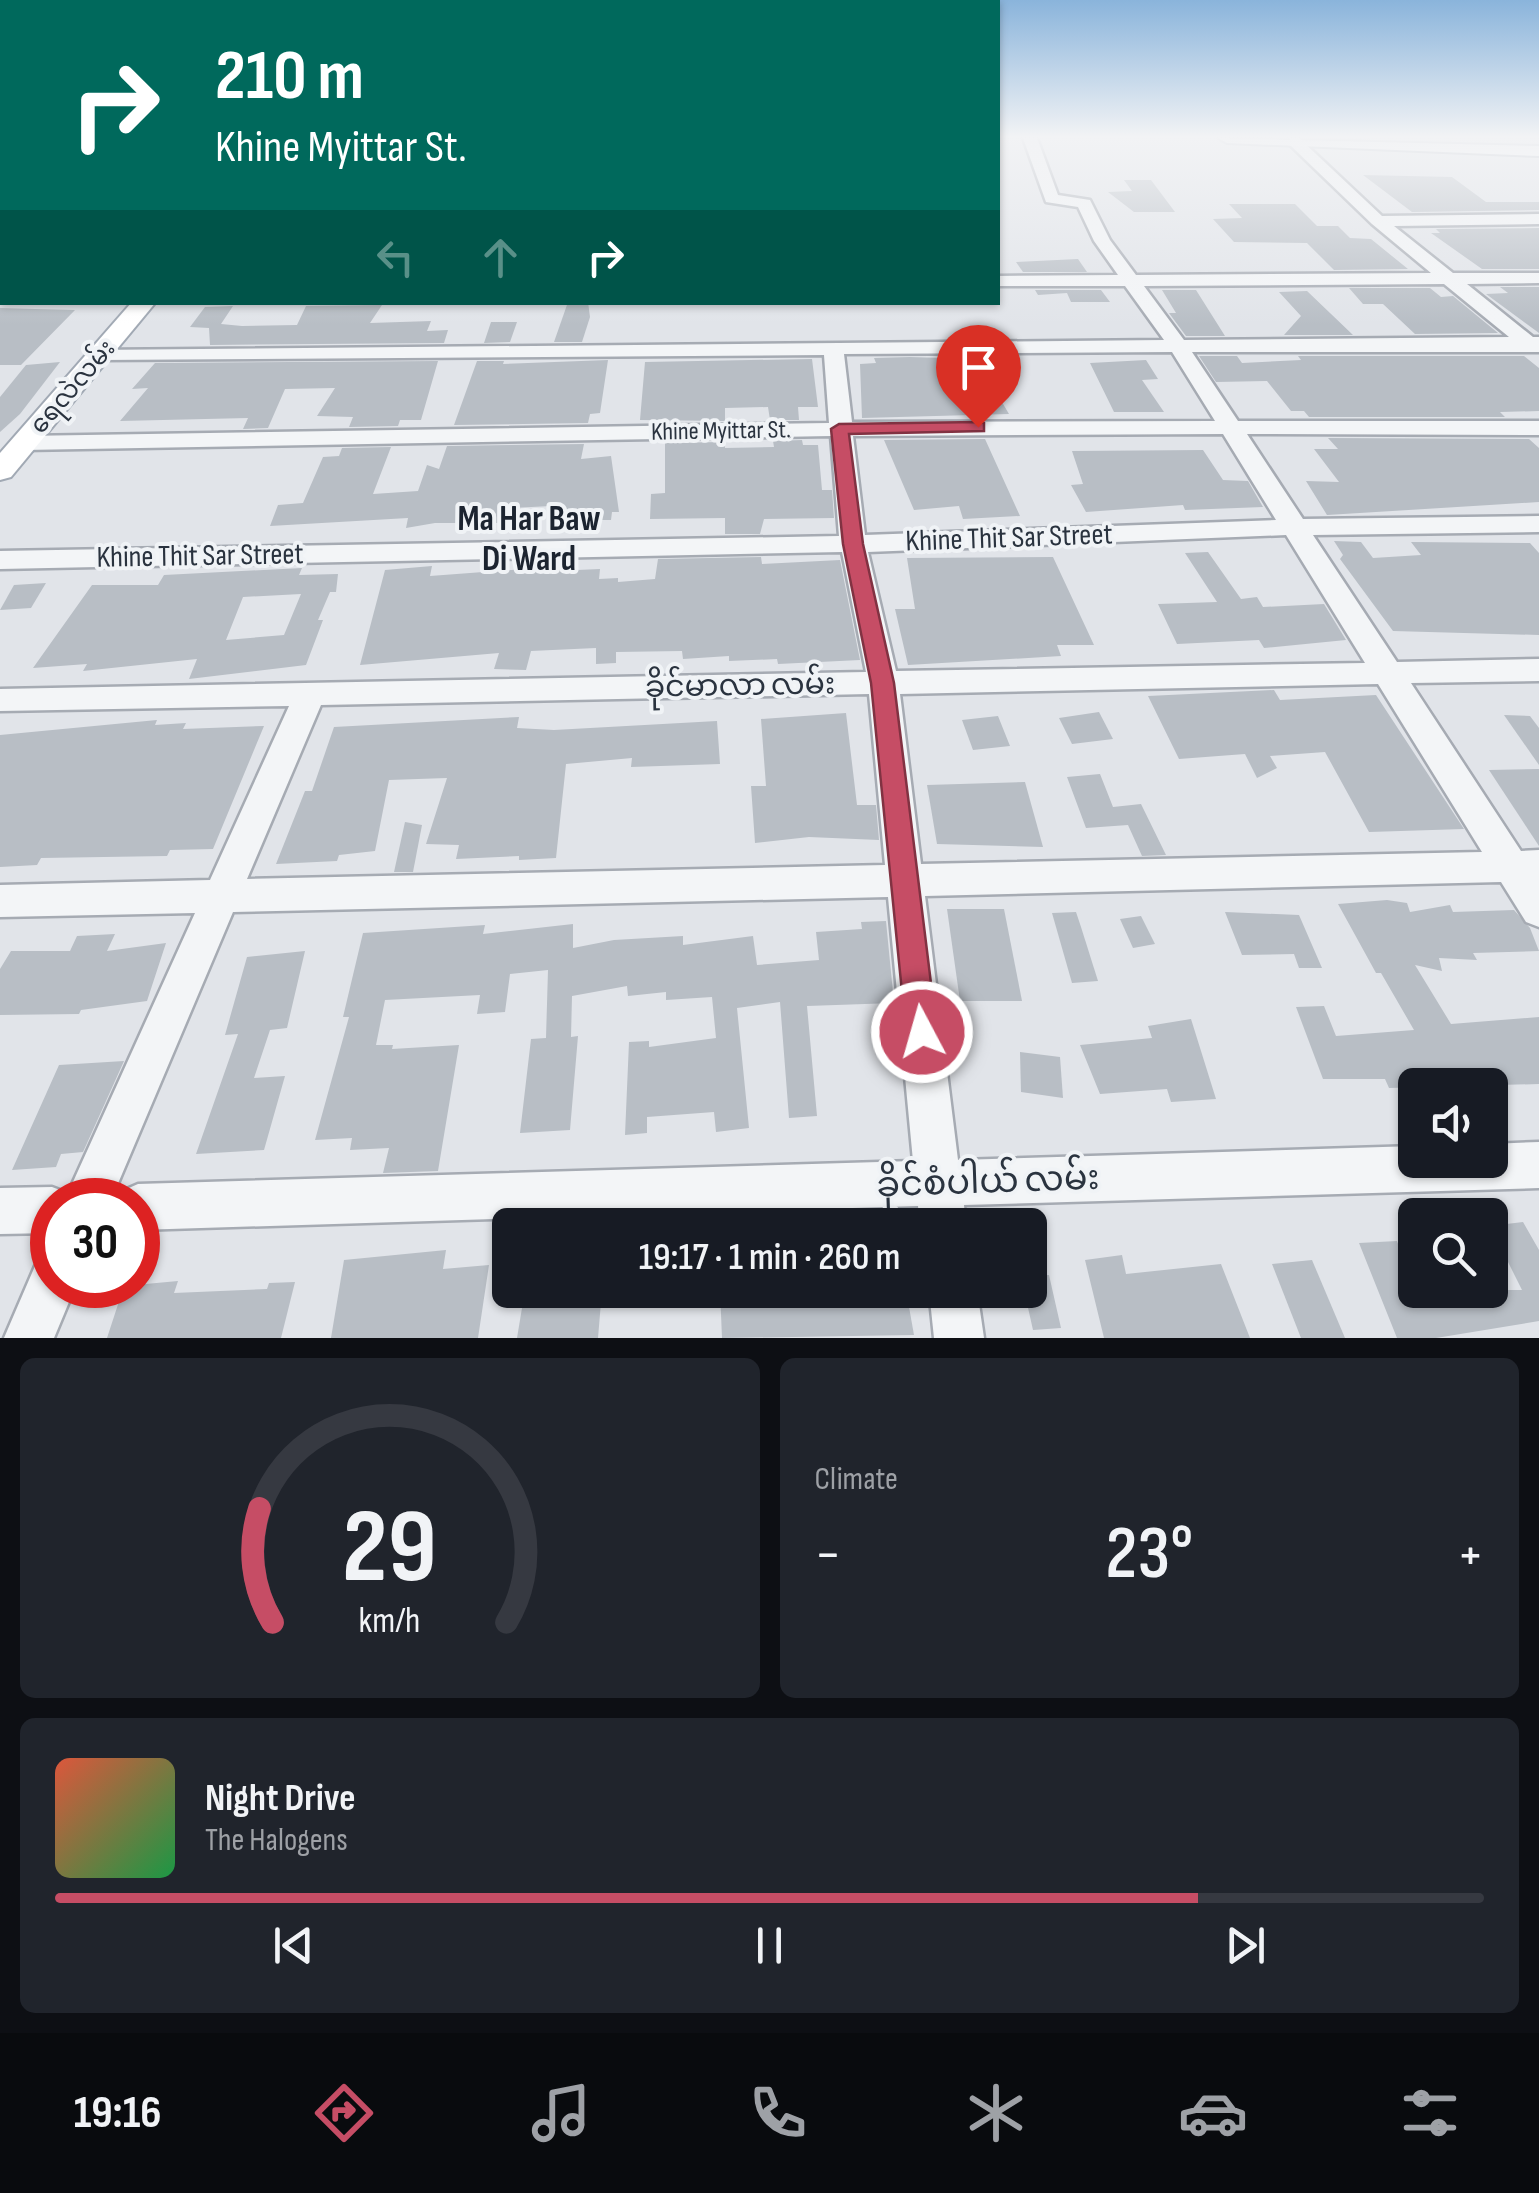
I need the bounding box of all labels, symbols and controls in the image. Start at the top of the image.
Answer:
text: 210 m [215,35,364,119]
icon: right [50,40,180,170]
text: Khine Myittar St. [215,120,467,175]
icon: left [368,230,423,285]
icon: ahead [473,230,528,285]
icon: right [578,230,633,285]
pin [936,325,1021,428]
street label: ရေလဲလမ်း [21,332,125,443]
icon: arrive [951,340,1006,395]
street label: Khine Myittar St. [651,414,791,448]
district label: Ma Har Baw Di Ward [457,498,601,581]
street label: Khine Thit Sar Street [905,516,1113,560]
street label: Khine Thit Sar Street [96,536,304,576]
street label: ခိုင်မာလာ လမ်း [644,661,836,712]
position arrow [870,980,974,1084]
map controls [1398,1068,1508,1308]
button: sound [1398,1068,1508,1178]
street label: ခိုင်စံပါယ် လမ်း [876,1153,1100,1212]
speed limit sign: 30 [30,1178,160,1308]
button: search [1398,1198,1508,1308]
text: 19:17 · 1 min · 260 m [639,1235,900,1280]
text: Climate [815,1460,898,1499]
text: 29 [342,1486,437,1611]
text: 23° [1105,1509,1193,1600]
text: − [815,1522,841,1589]
text: + [1457,1522,1484,1589]
text: km/h [359,1600,421,1643]
text: Night Drive [205,1776,356,1821]
text: The Halogens [205,1821,348,1860]
icon: previous [266,1918,321,1973]
icon: pause [742,1918,797,1973]
icon: next [1218,1918,1273,1973]
icon: directions [309,2078,379,2148]
icon: music [526,2078,596,2148]
icon: phone [743,2078,813,2148]
icon: climate [961,2078,1031,2148]
icon: car [1178,2078,1248,2148]
icon: filters [1395,2078,1465,2148]
text: 19:16 [74,2086,161,2141]

